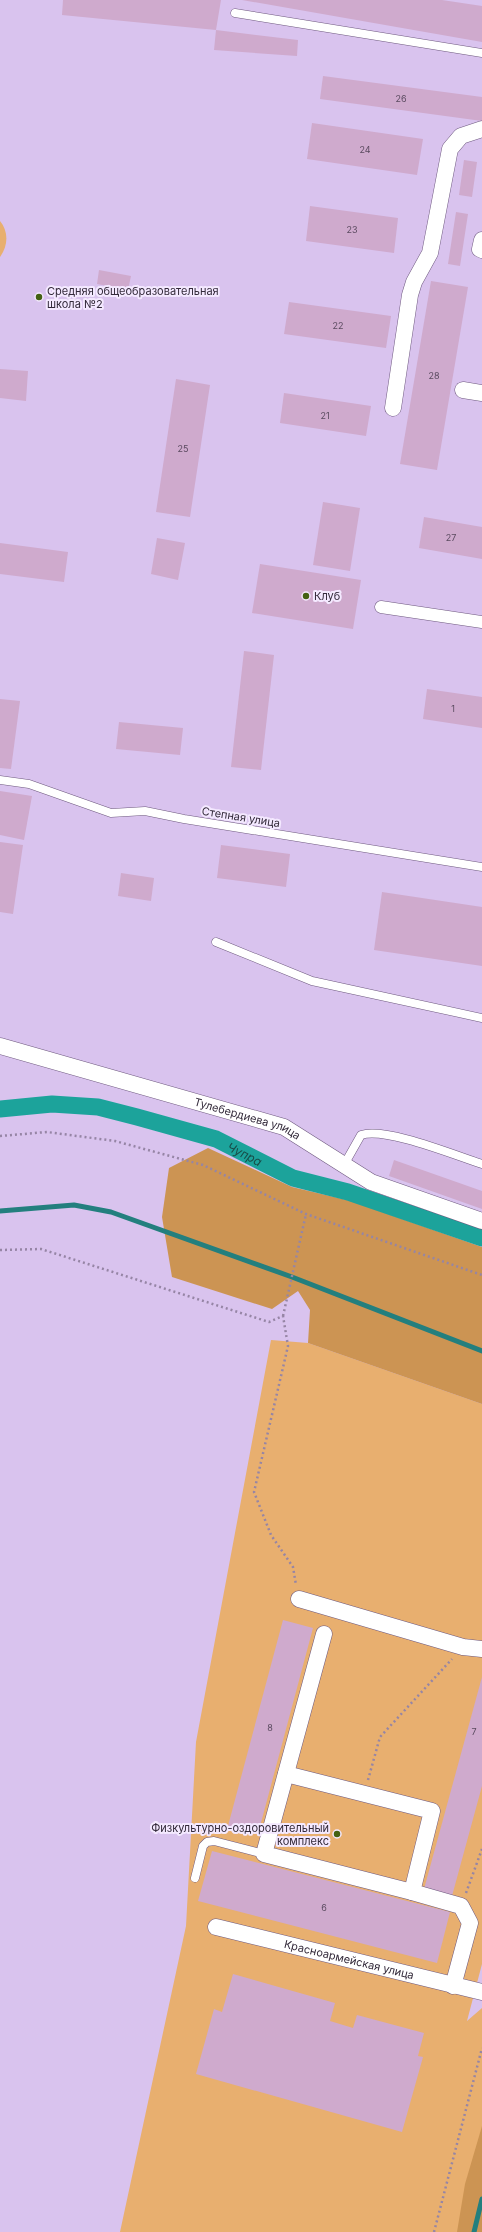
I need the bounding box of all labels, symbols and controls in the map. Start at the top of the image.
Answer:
house number: 26 [395,93,407,104]
house number: 24 [359,144,371,155]
house number: 23 [346,224,358,235]
place label: Средняя общеобразовательная школа №2 [47,284,219,311]
marker: Средняя общеобразовательная школа №2 [34,292,44,302]
house number: 22 [333,320,343,331]
house number: 28 [428,370,440,381]
house number: 21 [320,410,330,421]
house number: 25 [178,443,188,454]
house number: 27 [446,532,456,543]
place label: Клуб [314,589,340,603]
marker: Клуб [301,591,311,601]
house number: 1 [451,703,455,714]
street label: Степная улица [201,804,281,830]
street label: Тулебердиева улица [193,1095,303,1143]
water label: Чупра [225,1139,265,1169]
house number: 8 [267,1722,273,1733]
house number: 7 [471,1726,477,1737]
place label: Физкультурно-оздоровительный комплекс [151,1821,329,1848]
marker: Физкультурно-оздоровительный комплекс [332,1829,342,1839]
house number: 6 [321,1902,327,1913]
street label: Красноармейская улица [283,1937,415,1982]

